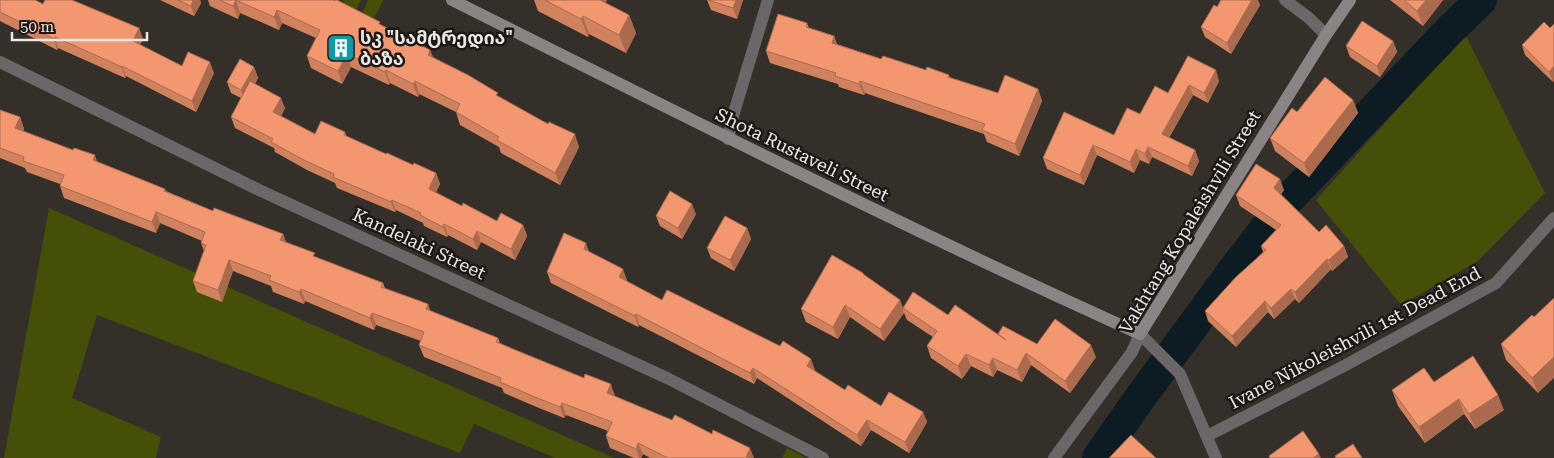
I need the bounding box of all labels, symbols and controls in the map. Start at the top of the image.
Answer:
scale bar [12,10,148,42]
text: 50 m [20,18,55,36]
place label: სკ "სამტრედია" ბაზა [360,27,513,69]
building icon: სკ "სამტრედია" ბაზა [326,33,356,63]
street label: Shota Rustaveli Street [712,103,892,206]
street label: Vakhtang Kopaleishvili Street [1114,106,1265,337]
street label: Kandelaki Street [349,204,489,284]
street label: Ivane Nikoleishvili 1st Dead End [1225,262,1485,413]

